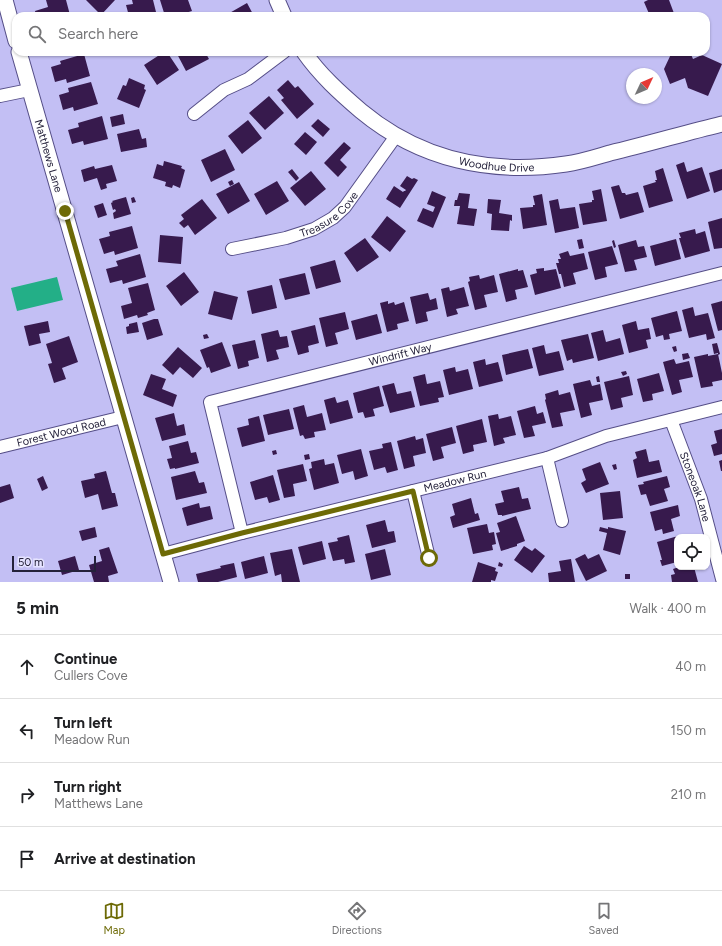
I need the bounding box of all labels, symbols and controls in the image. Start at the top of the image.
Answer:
search box [12,12,710,56]
icon: search [26,23,48,45]
text: Search here [58,25,138,43]
north arrow [626,68,662,104]
street label: Matthews Lane [32,118,65,194]
street label: Woodhue Drive [458,155,535,174]
street label: Treasure Cove [298,189,361,240]
route end [56,202,74,220]
street label: Windrift Way [368,340,433,369]
street label: Forest Wood Road [15,415,107,450]
street label: Stoneoak Lane [677,450,713,523]
street label: Meadow Run [422,467,488,495]
map controls [674,534,710,570]
button: locate [674,534,710,570]
route start [420,549,438,567]
scale bar [12,554,96,573]
text: 50 m [18,556,43,569]
text: 5 min [16,598,59,618]
text: Walk · 400 m [630,601,706,616]
text: Continue [54,650,117,668]
icon: ahead [16,656,38,678]
text: 40 m [675,659,706,674]
text: Cullers Cove [54,668,128,683]
text: Turn left [54,714,112,732]
icon: left [16,720,38,742]
text: 150 m [671,723,706,738]
text: Meadow Run [54,732,130,747]
text: Turn right [54,778,122,796]
icon: right [16,784,38,806]
text: 210 m [671,787,706,802]
text: Matthews Lane [54,796,143,811]
icon: arrive [16,848,38,870]
text: Arrive at destination [54,850,195,868]
tab: Map [103,900,125,937]
tab: Directions [332,900,382,937]
tab: Saved [588,900,619,937]

